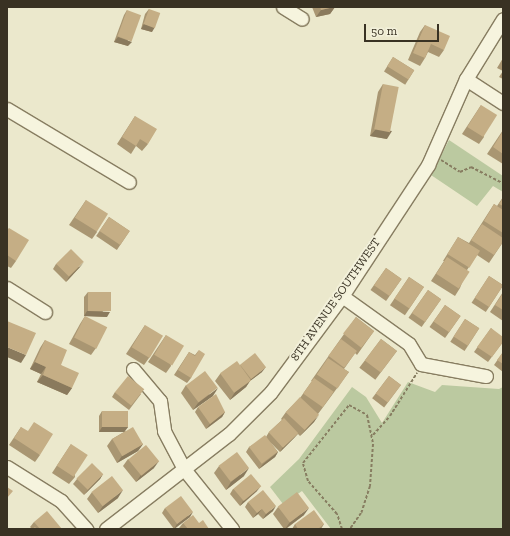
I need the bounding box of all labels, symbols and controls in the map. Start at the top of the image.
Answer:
scale bar [366,16,441,42]
text: 50 m [371,24,397,38]
street label: 8TH AVENUE SOUTHWEST [288,236,384,364]

